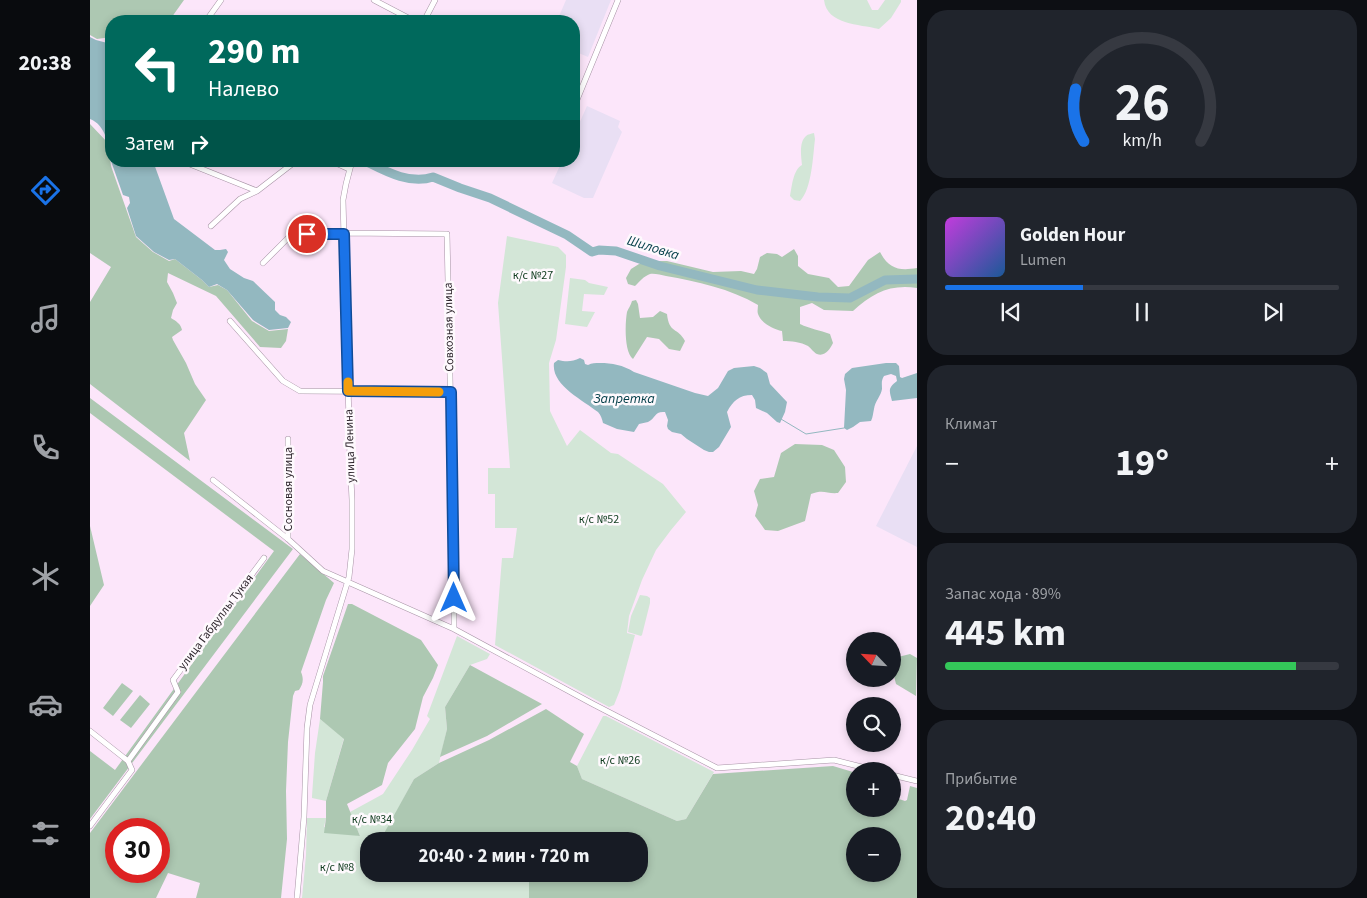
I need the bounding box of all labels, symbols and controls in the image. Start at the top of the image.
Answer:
text: 290 m [208,27,300,77]
icon: left [125,35,190,100]
text: 20:38 [18,47,72,79]
text: 26 [1115,67,1169,141]
text: Налево [208,73,279,105]
text: km/h [1122,128,1162,153]
icon: right [185,130,213,158]
text: Затем [125,131,175,158]
icon: directions [28,173,63,208]
pin [286,213,328,255]
icon: arrive [293,220,321,248]
text: Golden Hour [1020,222,1125,249]
water label: Шиловка [624,231,682,266]
text: Lumen [1020,249,1066,271]
park label: к/с №27 [513,267,553,284]
street label: Совхозная улица [440,282,458,372]
icon: previous [997,298,1025,326]
icon: pause [1128,298,1156,326]
icon: next [1259,298,1287,326]
icon: music [28,301,63,336]
water label: Запретка [593,389,655,409]
street label: улица Ленина [340,409,360,483]
text: Климат [945,413,997,435]
icon: phone [28,430,63,465]
text: 19° [1115,436,1169,490]
text: − [945,444,959,484]
text: + [1325,444,1339,484]
street label: Сосновая улица [280,447,297,531]
park label: к/с №52 [579,511,619,528]
icon: climate [28,559,63,594]
street label: улица Габдуллы Тукая [174,571,258,673]
position arrow [427,571,479,623]
text: Запас хода · 89% [945,583,1061,605]
text: 445 km [945,606,1066,660]
north arrow [846,632,901,688]
map controls [846,632,901,882]
icon: car [28,687,63,722]
button: search [846,697,901,752]
park label: к/с №26 [600,752,640,769]
button: + [846,762,901,817]
text: Прибытие [945,768,1017,790]
text: 20:40 [945,791,1037,845]
park label: к/с №34 [352,811,392,828]
icon: filters [28,816,63,851]
speed limit sign: 30 [105,818,170,883]
button: − [846,827,901,882]
text: 20:40 · 2 мин · 720 m [418,843,590,870]
park label: к/с №8 [320,859,354,876]

